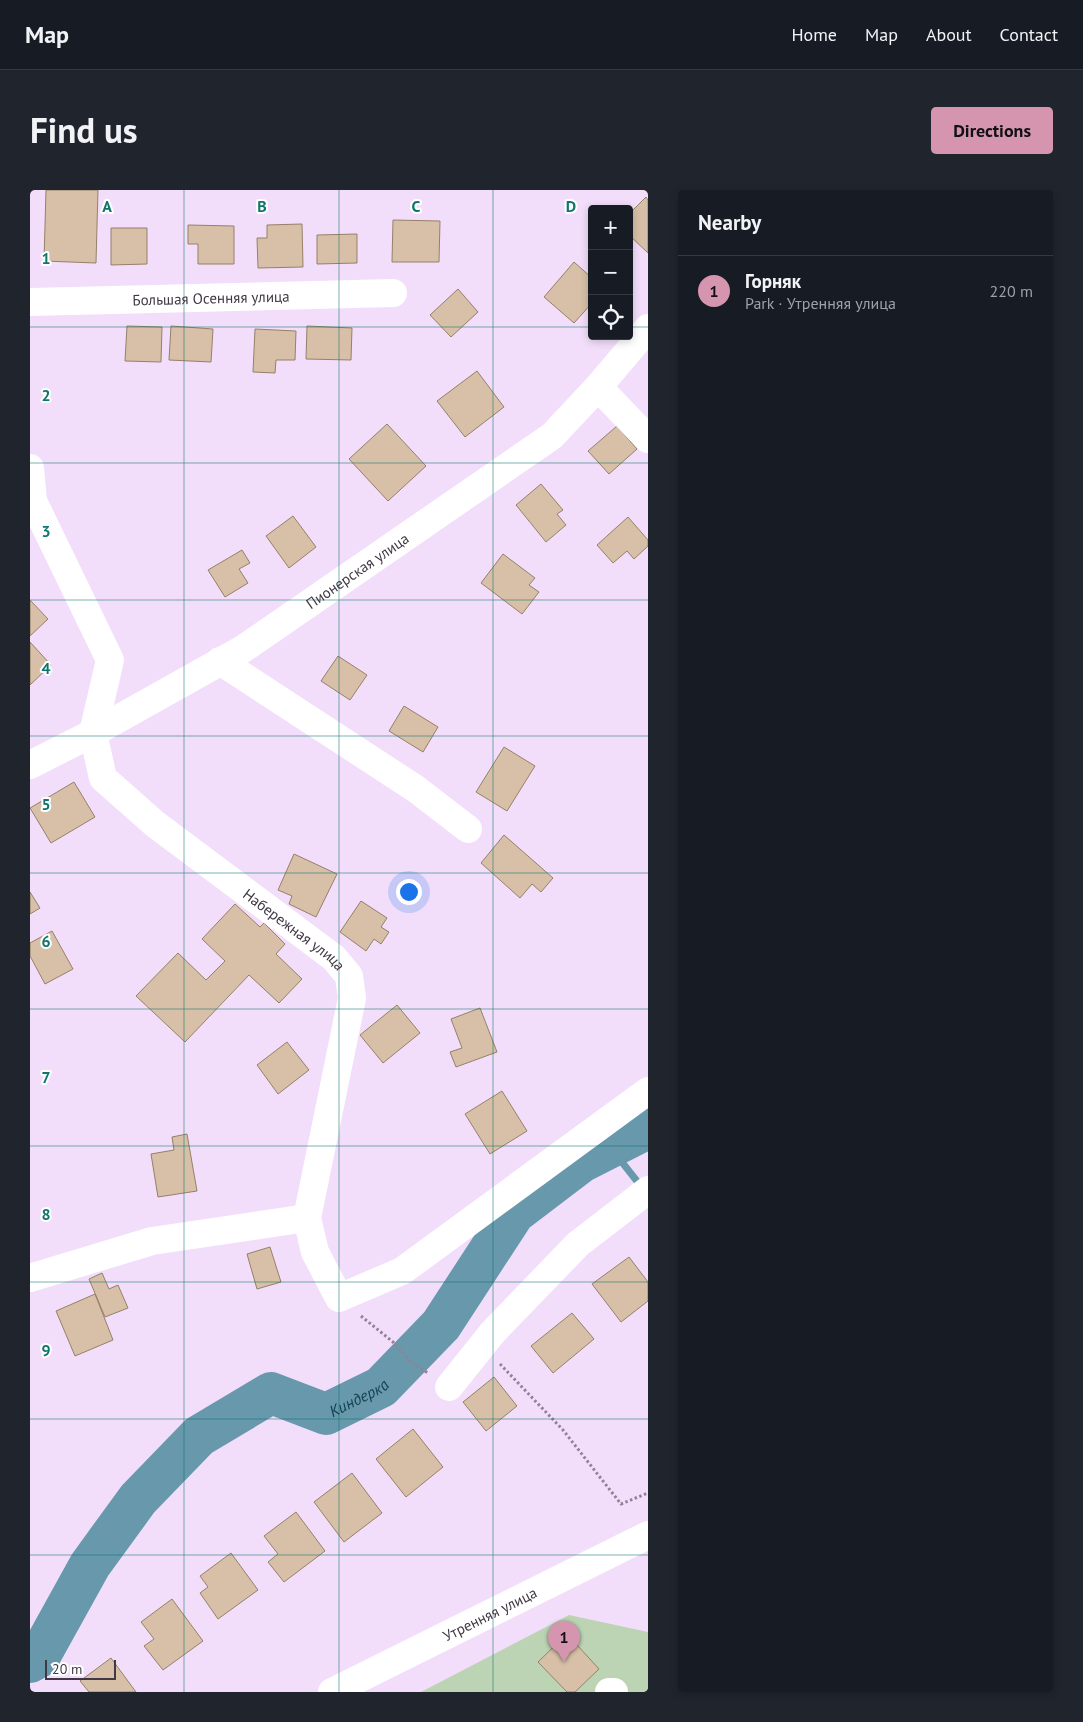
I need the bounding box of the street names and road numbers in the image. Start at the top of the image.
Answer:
street label: Большая Осенняя улица [132,286,290,309]
street label: Пионерская улица [302,528,412,613]
street label: Набережная улица [240,884,350,974]
street label: Утренняя улица [439,1582,540,1645]

